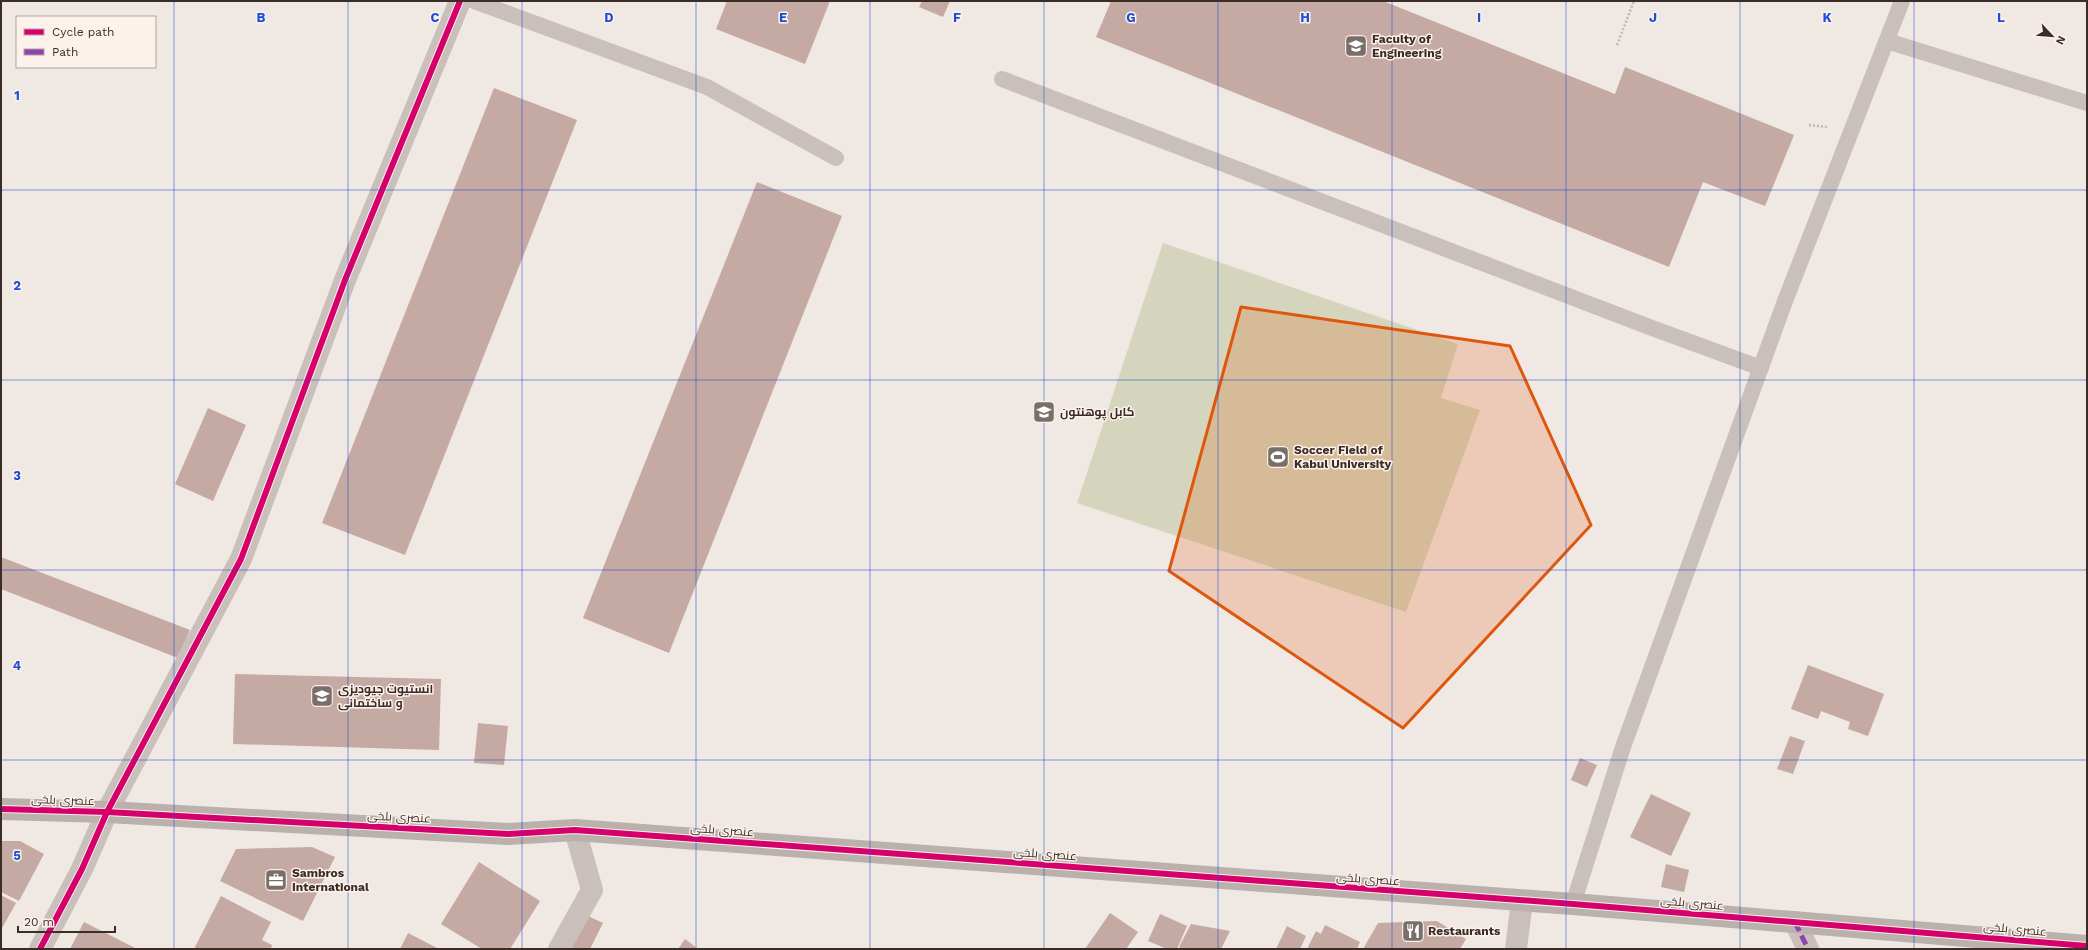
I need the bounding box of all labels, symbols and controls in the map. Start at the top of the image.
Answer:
text: B [257,10,266,25]
text: C [431,10,440,25]
text: D [604,10,614,25]
text: E [779,10,787,25]
text: F [953,10,961,25]
text: G [1126,10,1136,25]
text: H [1300,10,1310,25]
text: I [1477,10,1481,25]
text: J [1649,10,1657,25]
text: K [1822,10,1832,25]
text: L [1997,10,2005,25]
legend [16,16,156,68]
north arrow [2032,16,2072,56]
text: Cycle path [52,25,114,39]
place label: Faculty of Engineering [1372,32,1442,60]
school or university icon: Faculty of Engineering [1343,33,1369,59]
text: N [2053,34,2068,47]
text: Path [52,45,78,59]
text: 1 [14,88,20,103]
text: 2 [13,278,21,293]
school or university icon: کابل پوهنتون [1031,399,1057,425]
place label: کابل پوهنتون [1060,405,1134,421]
place label: Soccer Field of Kabul University [1294,443,1392,471]
sports icon: Soccer Field of Kabul University [1265,444,1291,470]
text: 3 [13,468,21,483]
text: 4 [13,658,22,673]
place label: انستیوت جیودیزی و ساختمانی [338,682,433,711]
school or university icon: انستیوت جیودیزی و ساختمانی [309,683,335,709]
street label: عنصری بلخی [31,792,95,808]
street label: عنصری بلخی [367,808,431,826]
street label: عنصری بلخی [690,821,754,839]
street label: عنصری بلخی [1013,845,1077,863]
text: 5 [13,848,21,863]
place label: Sambros International [292,866,369,894]
office icon: Sambros International [263,867,289,893]
street label: عنصری بلخی [1336,870,1400,888]
street label: عنصری بلخی [1660,893,1724,913]
scale bar [18,908,115,934]
text: 20 m [24,915,54,929]
restaurant icon: Restaurants [1400,918,1426,944]
street label: عنصری بلخی [1983,919,2047,939]
place label: Restaurants [1428,924,1501,938]

